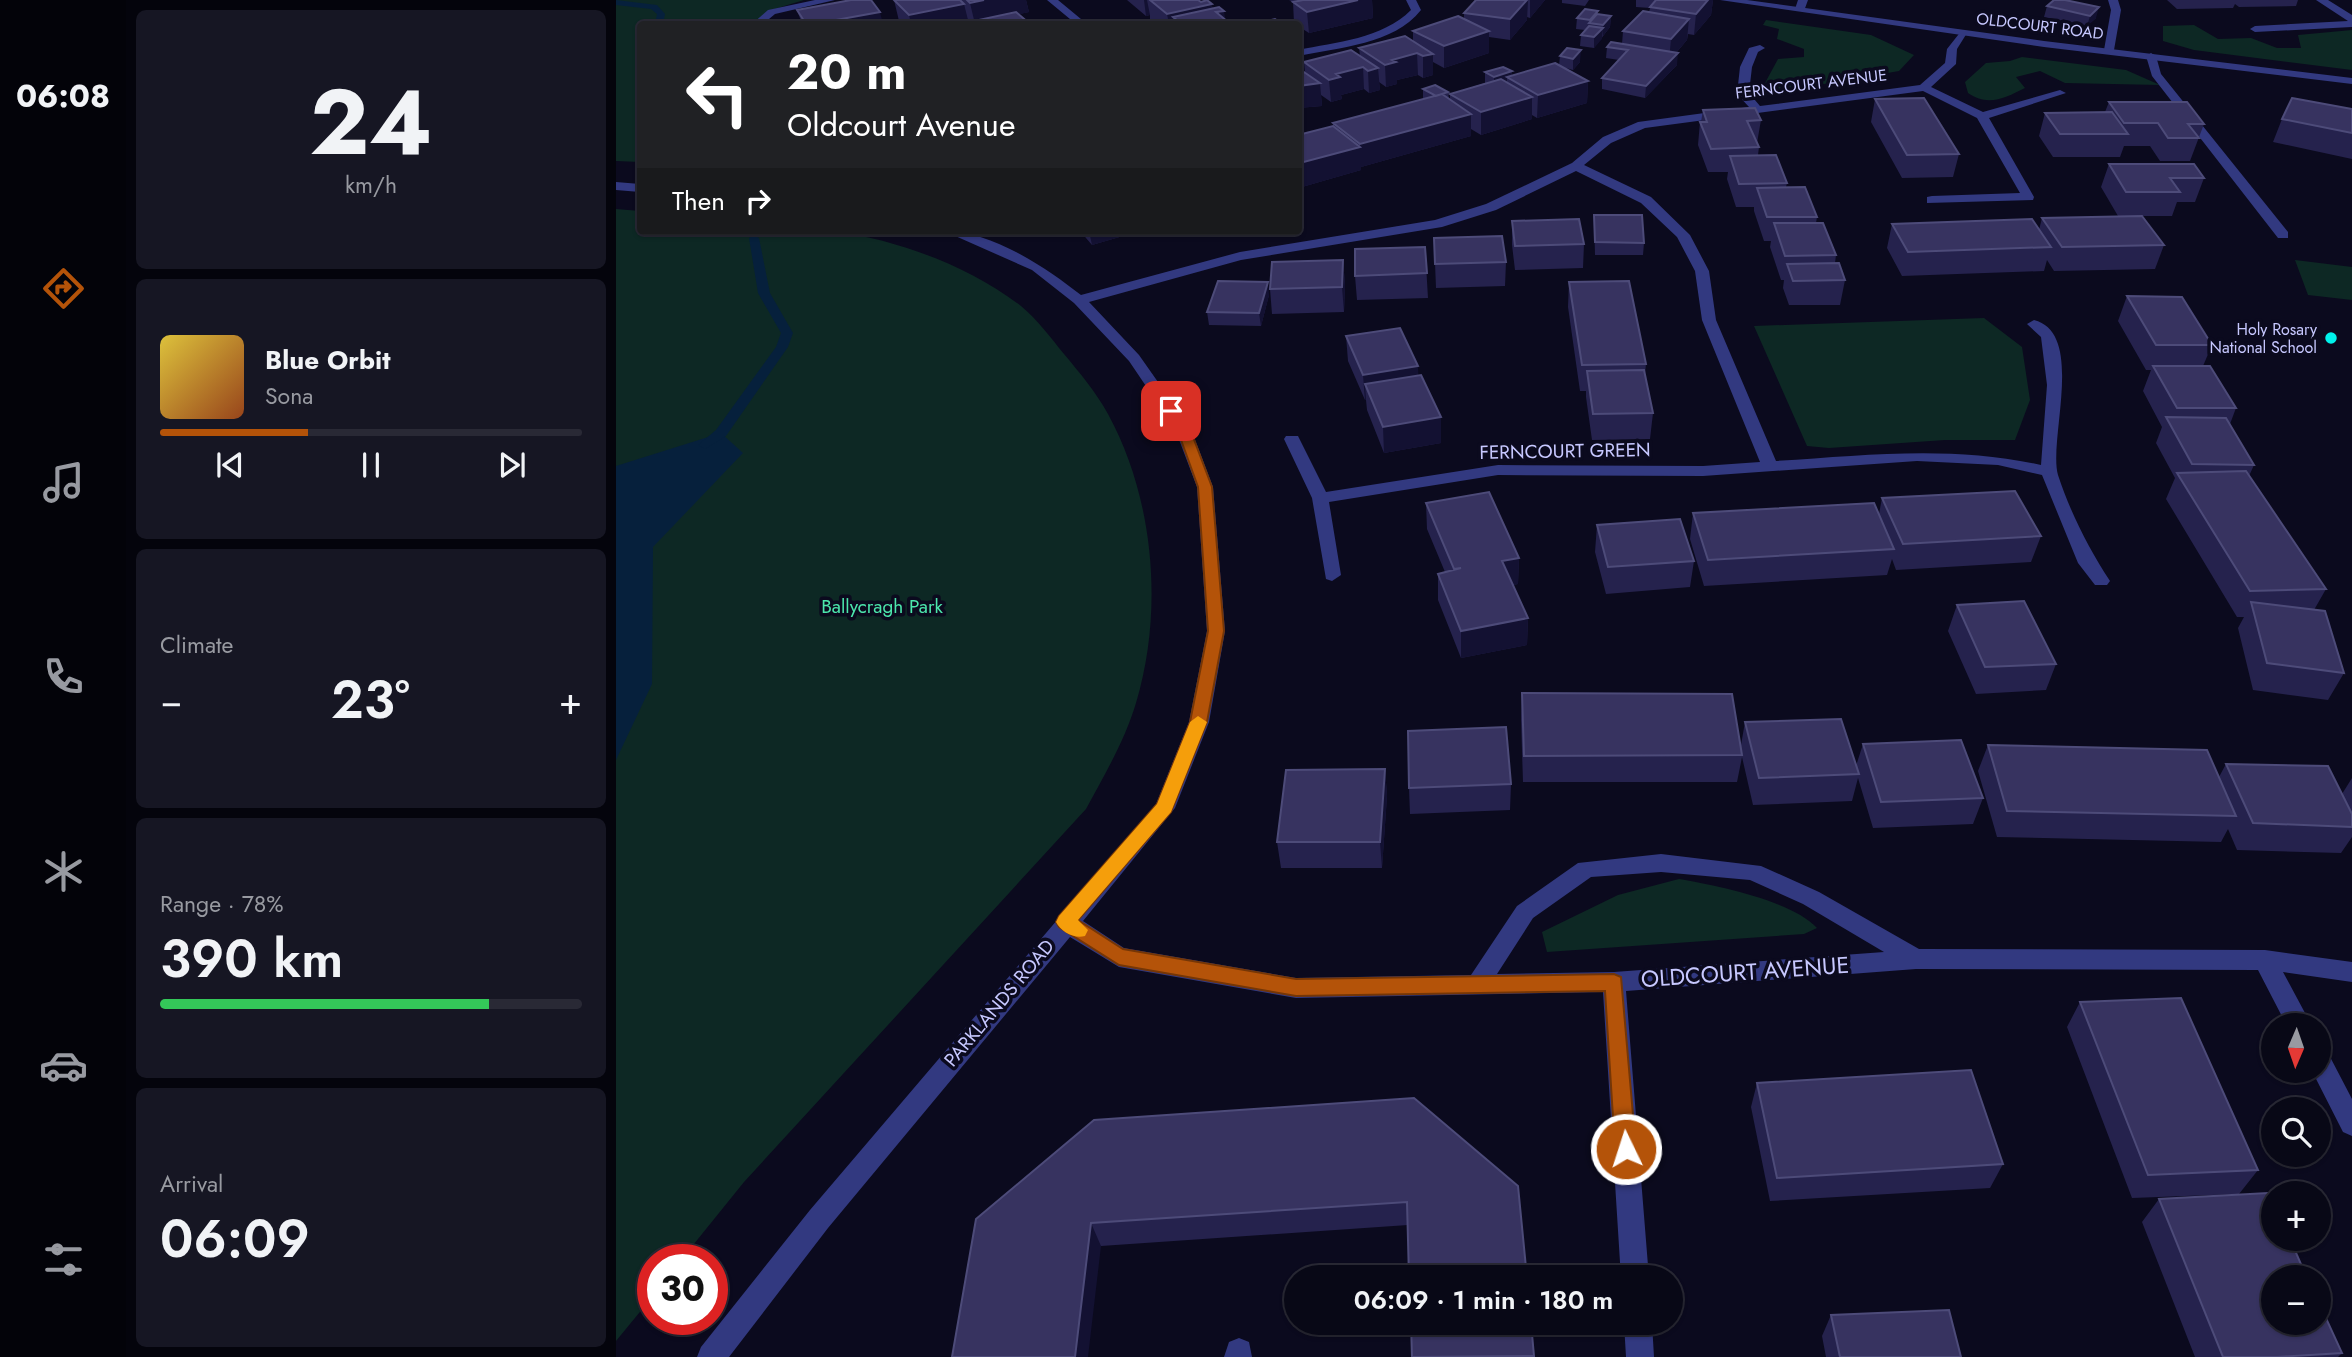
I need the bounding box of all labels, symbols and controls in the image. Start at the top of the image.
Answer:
street label: OLDCOURT ROAD [1975,7,2105,45]
text: 20 m [787,37,906,107]
icon: left [672,49,763,140]
text: 24 [309,57,433,188]
street label: FERNCOURT AVENUE [1734,63,1888,105]
text: 06:08 [16,73,110,119]
text: Oldcourt Avenue [787,102,1015,148]
text: km/h [345,168,397,202]
text: Then [672,182,725,220]
icon: right [739,182,777,220]
icon: directions [39,264,88,313]
place label: Holy Rosary National School [2210,318,2318,359]
marker: Holy Rosary National School [2323,330,2339,346]
text: Blue Orbit [265,341,390,379]
text: Sona [265,379,313,413]
pin [1141,381,1201,441]
icon: arrive [1152,392,1190,430]
street label: FERNCOURT GREEN [1479,436,1651,466]
icon: previous [211,446,249,484]
icon: pause [352,446,390,484]
icon: next [493,446,531,484]
icon: music [39,458,88,507]
park label: Ballycragh Park [821,593,943,620]
text: Climate [160,628,233,662]
icon: phone [39,652,88,701]
text: 23° [331,662,410,738]
text: − [160,673,182,728]
text: + [559,673,582,728]
icon: climate [39,847,88,896]
text: Range · 78% [160,887,284,921]
text: 390 km [160,921,343,997]
street label: PARKLANDS ROAD [938,933,1060,1073]
street label: OLDCOURT AVENUE [1640,948,1850,996]
north arrow [2261,1013,2331,1083]
map controls [2261,1013,2331,1335]
icon: car [39,1041,88,1090]
button: search [2261,1097,2331,1167]
position arrow [1589,1112,1663,1186]
text: Arrival [160,1167,223,1201]
button: + [2261,1181,2331,1251]
text: 06:09 [160,1201,310,1277]
icon: filters [39,1235,88,1284]
speed limit sign: 30 [637,1244,728,1335]
button: − [2261,1265,2331,1335]
text: 06:09 · 1 min · 180 m [1354,1281,1613,1319]

